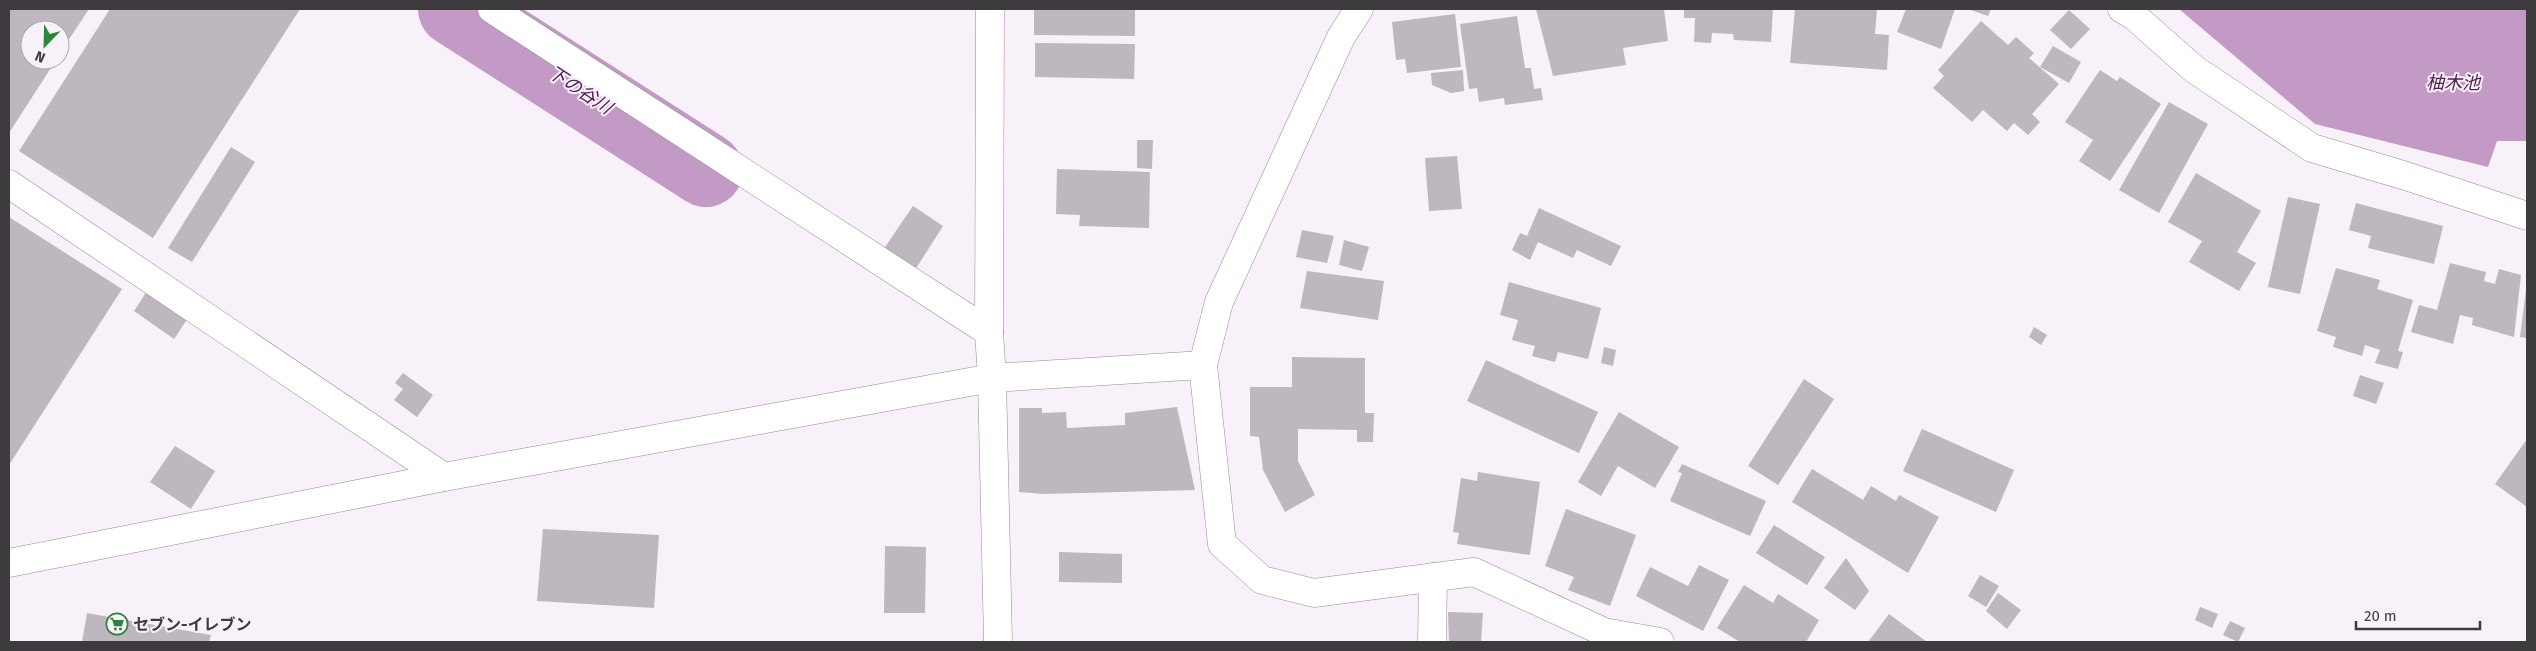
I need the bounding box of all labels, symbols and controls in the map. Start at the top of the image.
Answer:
north arrow [20,20,70,70]
text: N [33,47,48,66]
water label: 下の谷川 [544,61,618,120]
water label: 柚木池 [2426,72,2482,94]
scale bar [2356,598,2480,630]
text: 20 m [2364,607,2397,625]
supermarket icon: セブン-イレブン [105,612,129,636]
place label: セブン-イレブン [133,615,252,634]

